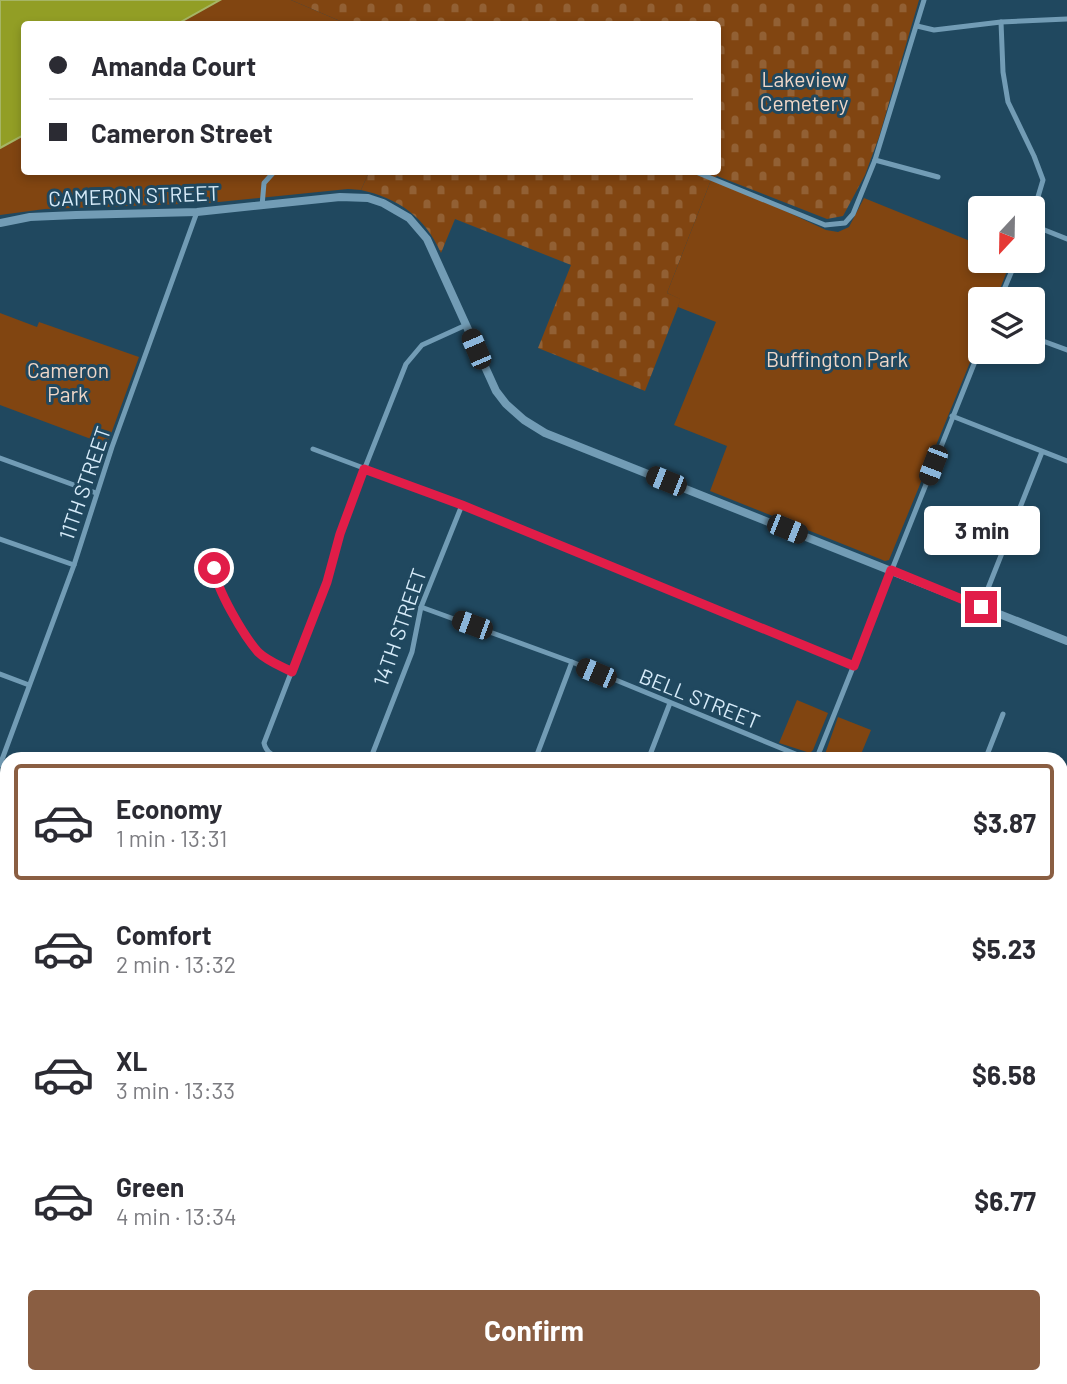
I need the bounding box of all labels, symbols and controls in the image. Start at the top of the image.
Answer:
text: Amanda Court [91,50,256,81]
park label: Lakeview Cemetery [760,66,849,115]
text: Cameron Street [91,117,273,148]
street label: CAMERON STREET [48,180,220,210]
north arrow [968,196,1045,273]
map controls [968,196,1045,364]
button: layers [968,287,1045,364]
car [459,326,494,372]
park label: Buffington Park [766,346,908,371]
park label: Cameron Park [27,357,109,406]
street label: 11TH STREET [53,423,115,543]
car [916,442,951,488]
car [643,463,690,499]
callout: 3 min [923,505,1039,554]
car [764,511,811,547]
text: 3 min [955,516,1009,544]
route start [198,552,230,584]
street label: 14TH STREET [367,565,431,689]
route end [965,591,997,623]
car [449,608,496,642]
car [573,655,620,691]
street label: BELL STREET [636,662,764,734]
icon: car [32,791,95,854]
text: Economy [116,793,222,824]
text: $3.87 [973,807,1036,838]
text: 1 min · 13:31 [116,824,227,852]
icon: car [32,917,95,980]
text: Comfort [116,919,212,950]
text: $5.23 [972,933,1036,964]
text: 2 min · 13:32 [116,950,236,978]
icon: car [32,1043,95,1106]
text: XL [116,1045,147,1076]
text: $6.58 [972,1059,1036,1090]
text: 3 min · 13:33 [116,1076,235,1104]
icon: car [32,1169,95,1232]
text: Green [116,1171,184,1202]
text: $6.77 [974,1185,1036,1216]
text: 4 min · 13:34 [116,1202,237,1230]
button: Confirm [28,1290,1040,1370]

